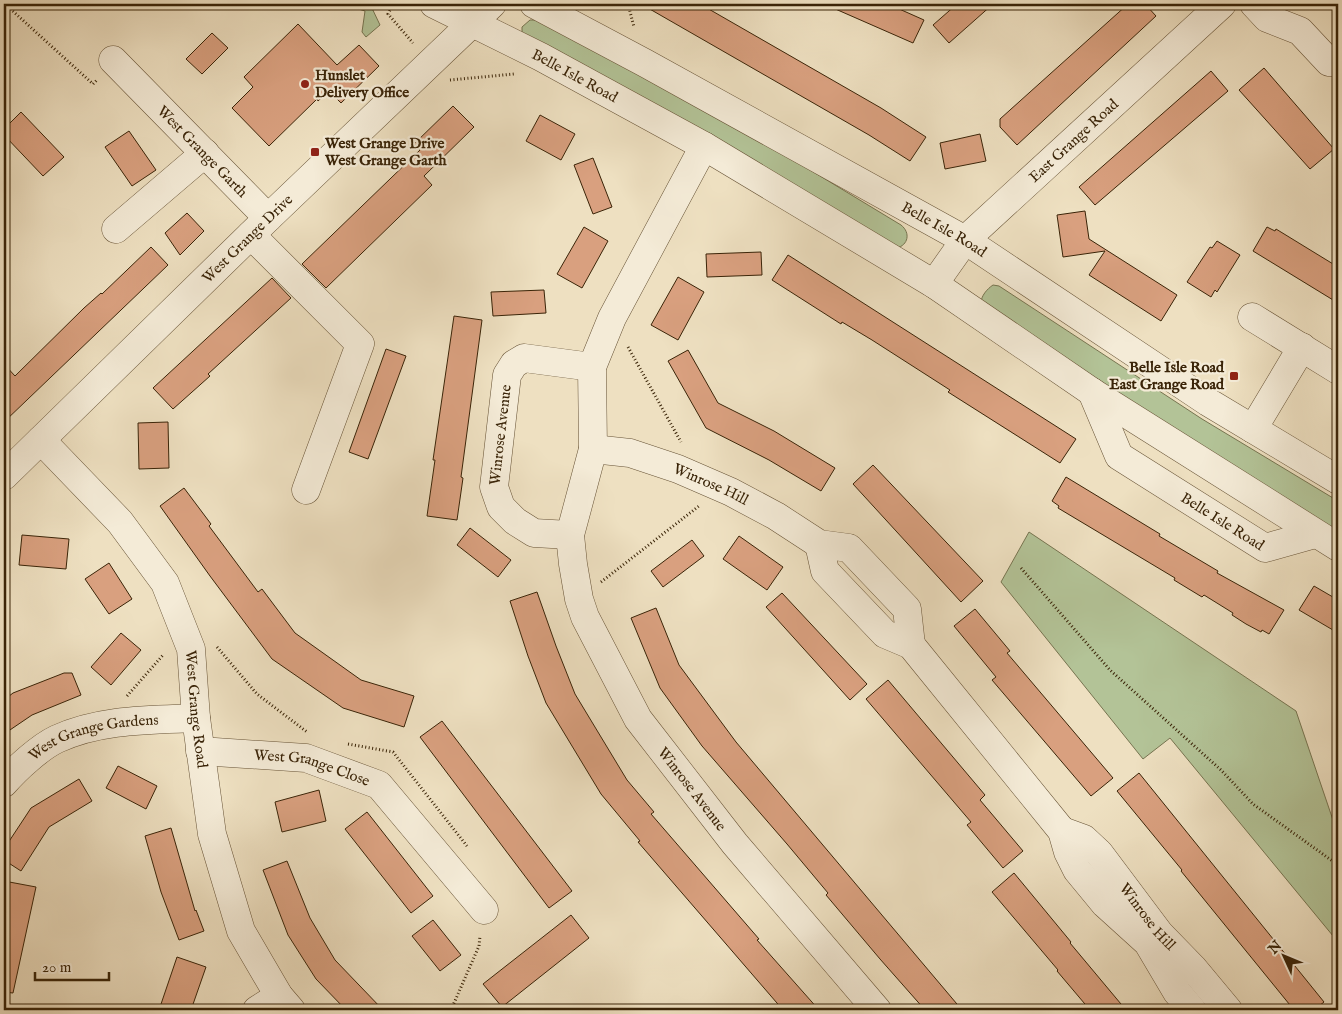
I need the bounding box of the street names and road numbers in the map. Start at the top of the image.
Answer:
street label: Belle Isle Road [529,45,622,107]
street label: East Grange Road [1025,94,1123,186]
street label: West Grange Garth [153,101,252,201]
street label: West Grange Drive [198,190,297,287]
street label: Belle Isle Road [898,197,991,262]
street label: Winrose Avenue [485,383,515,486]
street label: Winrose Hill [670,459,753,510]
street label: Belle Isle Road [1177,488,1269,555]
street label: West Grange Road [182,650,212,770]
street label: West Grange Gardens [24,710,159,765]
street label: Winrose Avenue [654,743,731,835]
street label: West Grange Close [254,745,373,790]
street label: Winrose Hill [1115,879,1181,955]

